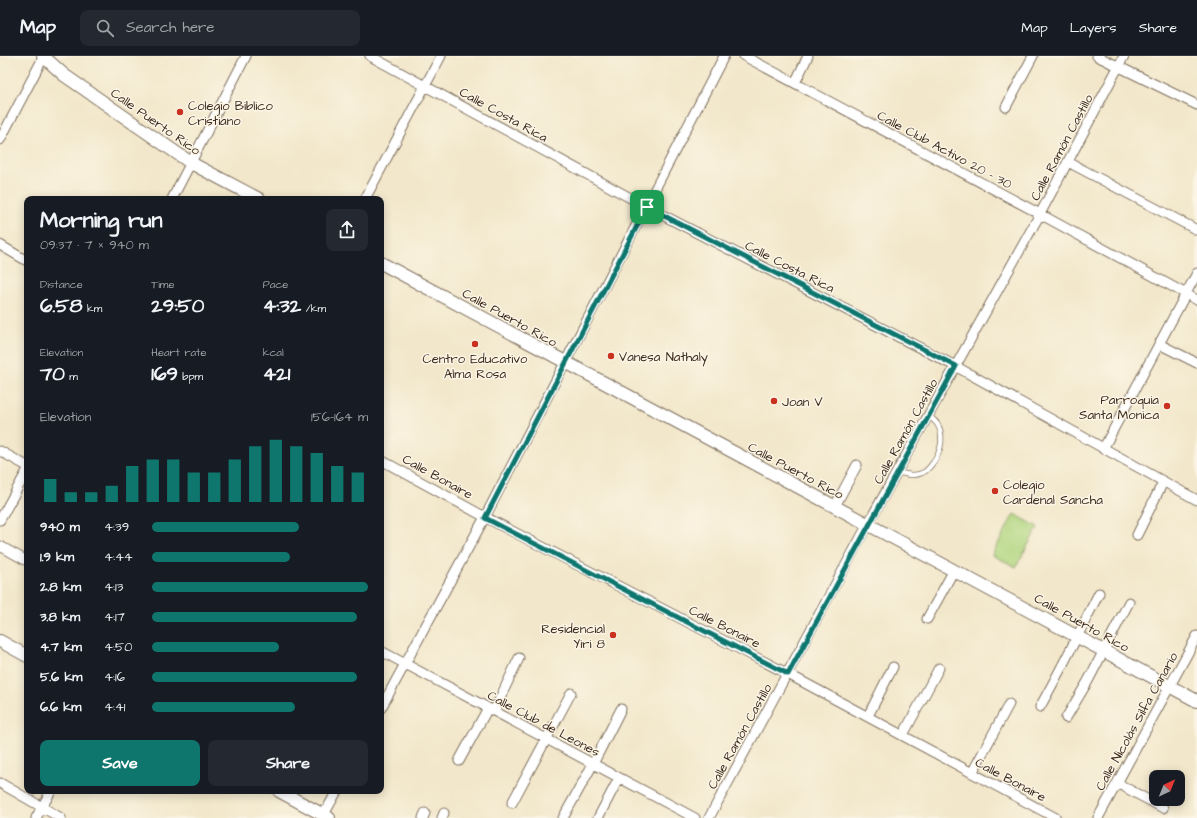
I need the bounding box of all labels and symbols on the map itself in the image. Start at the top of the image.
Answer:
street label: Calle Costa Rica [456,83,551,147]
street label: Calle Puerto Rico [107,84,204,160]
street label: Calle Ramón Castillo [1026,90,1098,204]
place label: Colegio Biblico Cristiano [188,97,274,130]
marker: Colegio Biblico Cristiano [175,107,185,117]
street label: Calle Club Activo 20 - 30 [874,107,1015,193]
pin [630,190,664,224]
street label: Calle Costa Rica [742,237,838,297]
street label: Calle Puerto Rico [459,284,561,352]
marker: Centro Educativo Alma Rosa [470,339,480,349]
place label: Vanesa Nathaly [619,348,708,367]
place label: Centro Educativo Alma Rosa [423,350,528,383]
marker: Vanesa Nathaly [606,351,616,361]
street label: Calle Ramón Castillo [869,375,943,488]
place label: Parroquia Santa Monica [1079,391,1159,424]
place label: Joan V [782,393,823,411]
marker: Joan V [769,396,779,406]
marker: Parroquia Santa Monica [1162,401,1172,411]
street label: Calle Puerto Rico [745,438,847,504]
street label: Calle Bonaire [399,450,476,504]
place label: Colegio Cardenal Sancha [1003,476,1103,509]
marker: Colegio Cardenal Sancha [990,486,1000,496]
street label: Calle Puerto Rico [1031,589,1133,657]
street label: Calle Bonaire [686,601,763,653]
place label: Residencial Yiri 8 [541,620,606,653]
marker: Residencial Yiri 8 [608,630,618,640]
street label: Calle Nicolás Silfa Canario [1091,649,1183,794]
street label: Calle Ramón Castillo [703,680,777,793]
street label: Calle Club de Leones [484,687,603,761]
street label: Calle Bonaire [972,754,1049,806]
north arrow [1149,770,1185,806]

